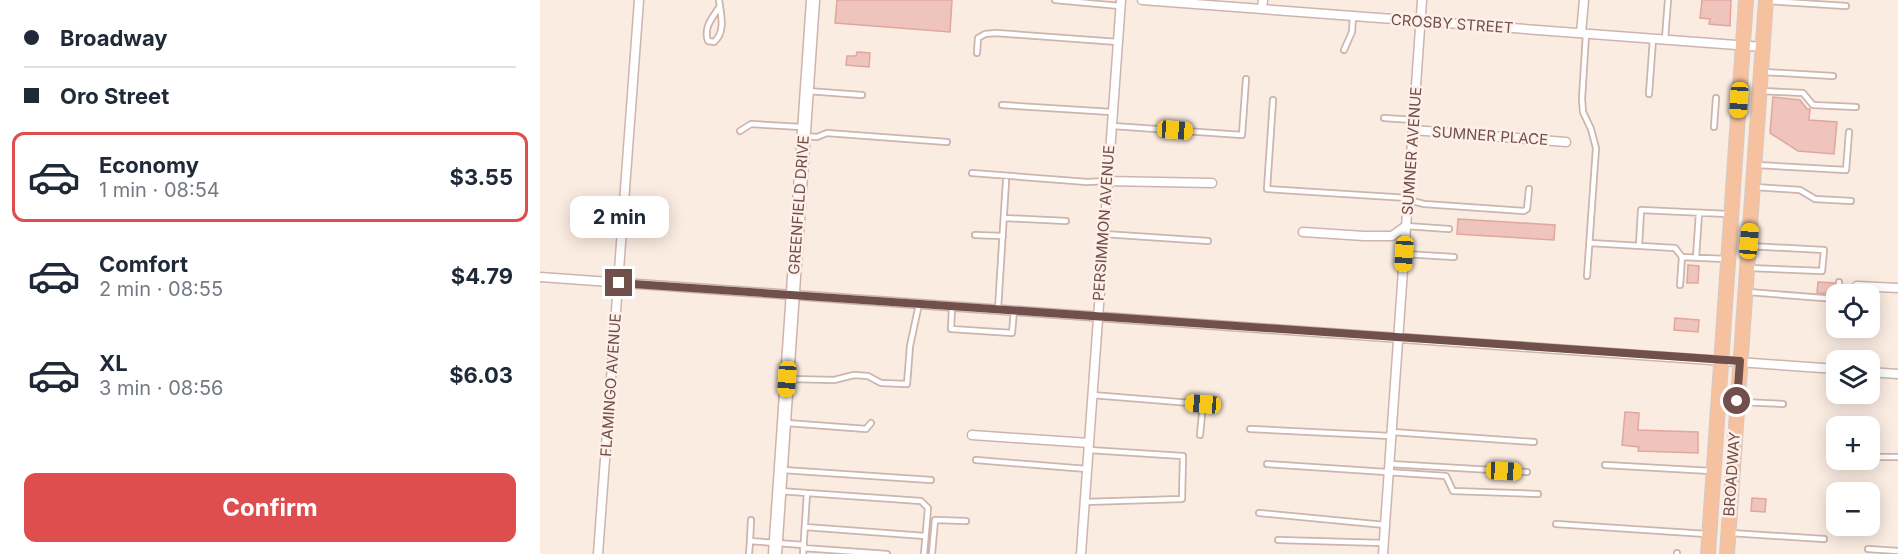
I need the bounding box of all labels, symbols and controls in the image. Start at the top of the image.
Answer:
street label: CROSBY STREET [1390,10,1514,37]
text: Broadway [60,25,168,51]
car [1729,81,1749,119]
text: Oro Street [60,83,169,109]
street label: SUMNER AVENUE [1398,86,1425,216]
car [1156,120,1194,140]
street label: SUMNER PLACE [1431,122,1549,149]
street label: GREENFIELD DRIVE [784,135,813,275]
street label: PERSIMMON AVENUE [1089,144,1118,302]
icon: car [27,150,81,204]
text: Economy [99,152,199,178]
text: $3.55 [450,164,513,190]
text: 1 min · 08:54 [99,178,220,202]
callout: 2 min [569,196,668,238]
text: 2 min [593,205,646,229]
car [1738,222,1760,260]
car [1394,235,1414,273]
icon: car [27,249,81,303]
text: Comfort [99,251,188,277]
text: $4.79 [451,263,513,289]
route end [605,269,632,296]
text: 2 min · 08:55 [99,277,223,301]
map controls [1826,284,1880,536]
button: locate [1826,284,1880,338]
street label: FLAMINGO AVENUE [596,313,625,457]
icon: car [27,348,81,402]
text: XL [99,350,128,376]
button: layers [1826,350,1880,404]
car [777,360,797,398]
text: $6.03 [449,362,513,388]
text: 3 min · 08:56 [99,376,223,400]
route start [1723,387,1750,414]
car [1184,393,1222,415]
button: + [1826,416,1880,470]
street label: BROADWAY [1719,431,1744,517]
car [1486,461,1522,481]
button: Confirm [24,473,516,542]
button: − [1826,482,1880,536]

